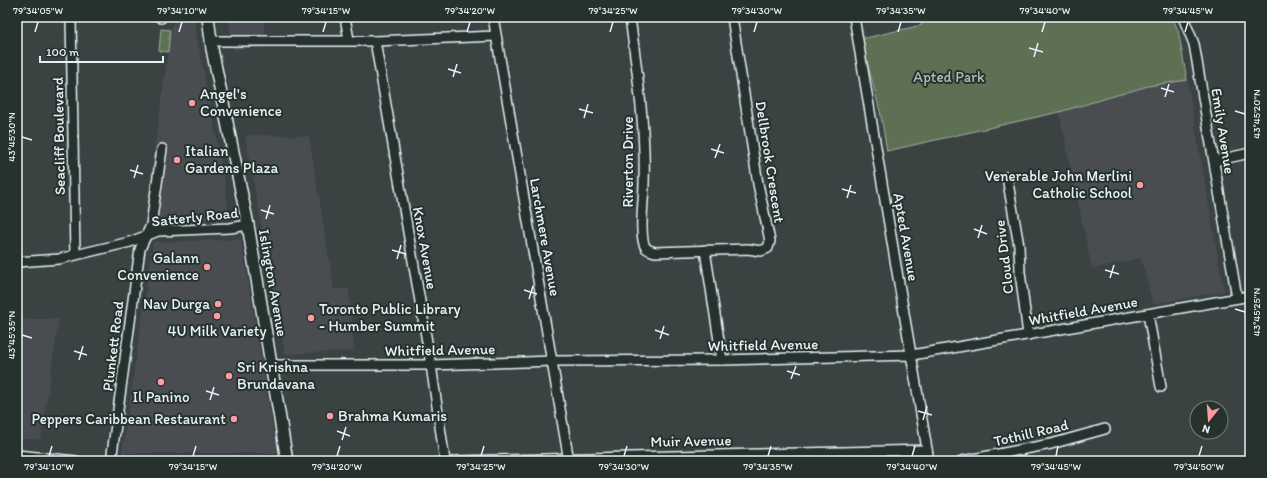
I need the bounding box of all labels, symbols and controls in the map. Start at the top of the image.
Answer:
text: 79°34'05"W [13,4,63,17]
text: 79°34'10"W [157,4,207,17]
text: 79°34'15"W [302,4,351,17]
text: 79°34'20"W [445,4,495,17]
text: 79°34'25"W [588,4,638,17]
text: 79°34'30"W [732,4,783,17]
text: 79°34'35"W [876,4,926,17]
text: 79°34'40"W [1020,4,1071,17]
text: 79°34'45"W [1163,4,1213,17]
scale bar [40,38,163,64]
text: 100 m [46,45,79,59]
park label: Apted Park [913,68,985,86]
street label: Seacliff Boulevard [49,76,69,195]
place label: Angel's Convenience [200,85,282,120]
street label: Emily Avenue [1207,87,1239,175]
text: 43°45'20"N [1250,89,1263,139]
marker: Angel's Convenience [187,98,197,108]
street label: Dellbrook Crescent [751,100,789,225]
text: 43°45'30"N [5,112,18,162]
street label: Riverton Drive [619,116,637,208]
place label: Italian Gardens Plaza [185,142,278,177]
marker: Italian Gardens Plaza [172,155,182,165]
place label: Venerable John Merlini Catholic School [985,167,1133,202]
street label: Larchmere Avenue [526,176,564,298]
marker: Venerable John Merlini Catholic School [1135,180,1145,190]
street label: Apted Avenue [889,192,923,282]
street label: Satterly Road [151,203,240,231]
street label: Knox Avenue [409,205,441,291]
street label: Cloud Drive [991,219,1017,295]
street label: Islington Avenue [255,228,291,338]
place label: Galann Convenience [117,249,199,284]
marker: Galann Convenience [202,262,212,272]
text: 43°45'25"N [1250,288,1263,336]
street label: Whitfield Avenue [1027,293,1139,329]
place label: Nav Durga [143,295,210,313]
street label: Plunkett Road [99,299,128,392]
marker: Nav Durga [213,299,223,309]
place label: Toronto Public Library - Humber Summit [319,300,461,335]
text: 43°45'35"N [5,310,18,359]
marker: 4U Milk Variety [212,311,222,321]
marker: Toronto Public Library - Humber Summit [306,313,316,323]
place label: 4U Milk Variety [167,322,267,340]
street label: Whitfield Avenue [708,335,818,355]
street label: Whitfield Avenue [385,340,495,360]
place label: Sri Krishna Brundavana [237,358,315,393]
marker: Sri Krishna Brundavana [224,371,234,381]
marker: Il Panino [156,377,166,387]
place label: Il Panino [132,388,190,406]
north arrow [1189,400,1229,440]
place label: Brahma Kumaris [338,407,447,425]
place label: Peppers Caribbean Restaurant [32,410,226,428]
marker: Brahma Kumaris [325,411,335,421]
marker: Peppers Caribbean Restaurant [229,414,239,424]
street label: Tothill Road [992,416,1070,450]
text: N [1201,422,1212,436]
street label: Muir Avenue [650,431,732,451]
text: 79°34'10"W [24,460,74,473]
text: 79°34'15"W [169,460,218,473]
text: 79°34'20"W [312,460,362,473]
text: 79°34'25"W [456,460,506,473]
text: 79°34'30"W [599,460,650,473]
text: 79°34'35"W [743,460,793,473]
text: 79°34'40"W [887,460,938,473]
text: 79°34'45"W [1031,460,1081,473]
text: 79°34'50"W [1174,460,1224,473]

